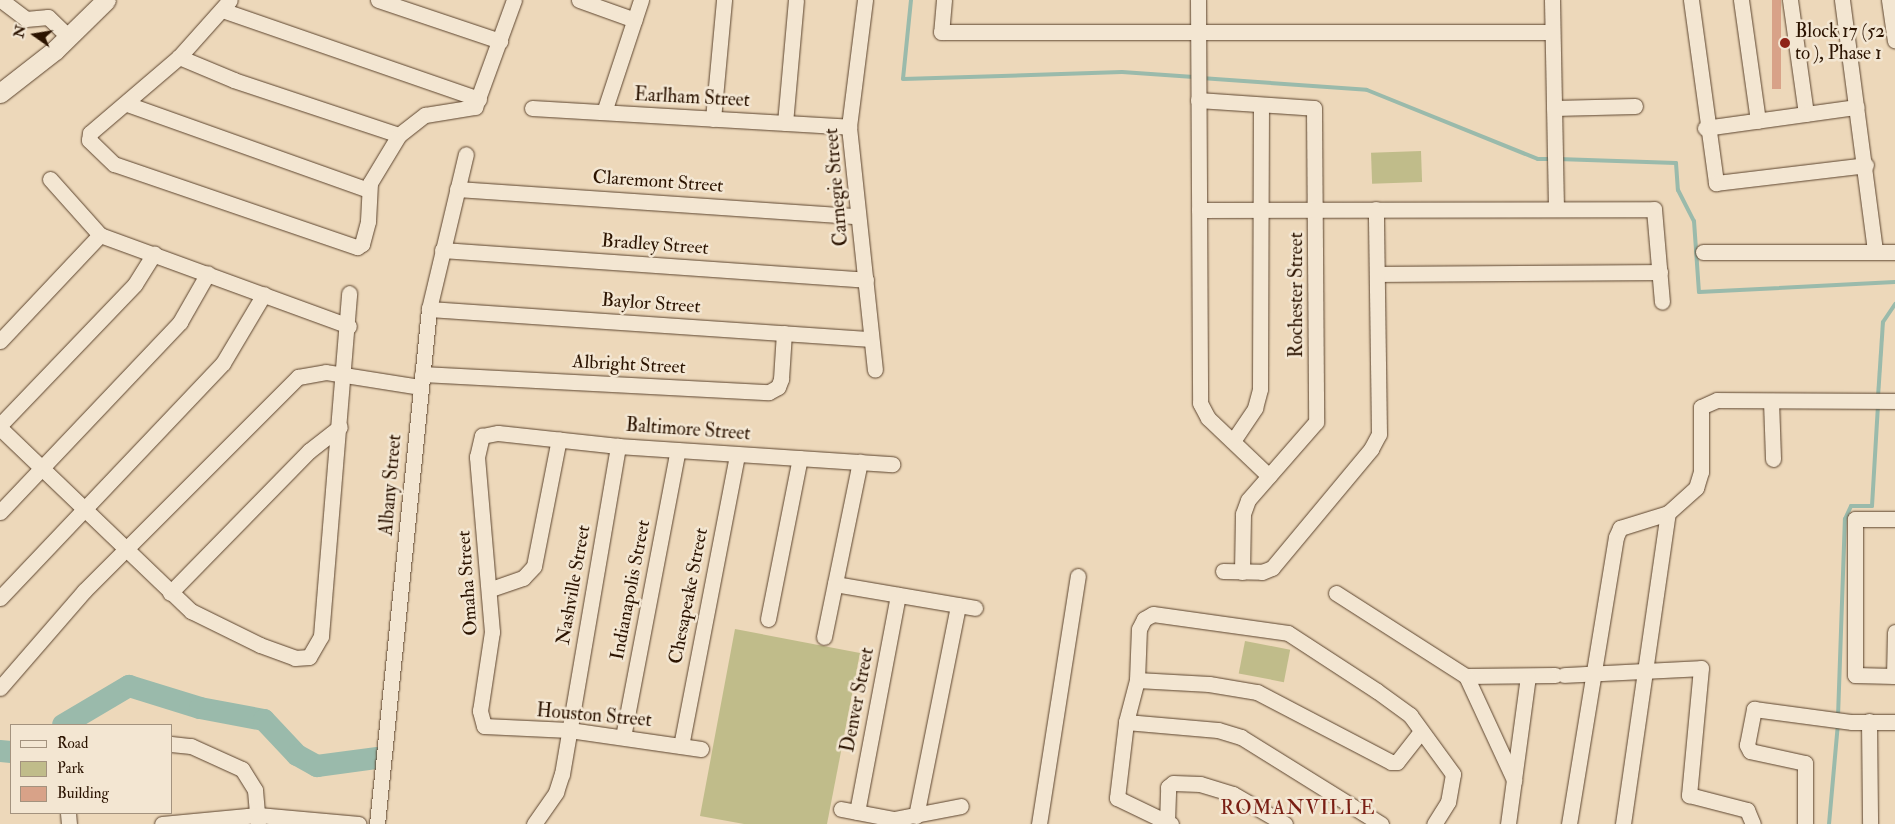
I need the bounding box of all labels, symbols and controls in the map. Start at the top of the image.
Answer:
north arrow [10,10,60,60]
place label: Block 17 (52 to ), Phase 1 [1795,21,1885,65]
text: N [10,23,30,40]
marker: Block 17 (52 to ), Phase 1 [1779,37,1791,49]
street label: Earlham Street [634,84,750,112]
street label: Carnegie Street [820,127,854,247]
street label: Claremont Street [592,166,724,198]
street label: Bradley Street [601,230,709,260]
street label: Rochester Street [1286,232,1308,358]
street label: Baylor Street [601,289,701,319]
street label: Albright Street [572,351,686,379]
street label: Baltimore Street [625,414,751,446]
street label: Albany Street [375,433,407,537]
street label: Indianapolis Street [606,518,656,662]
street label: Nashville Street [552,523,596,647]
street label: Chesapeake Street [665,526,713,666]
street label: Omaha Street [453,530,483,636]
street label: Denver Street [837,646,879,754]
street label: Houston Street [535,700,653,732]
legend [10,724,172,814]
text: Road [57,734,88,753]
text: Park [57,759,84,778]
text: Building [57,784,109,803]
district label: ROMANVILLE [1219,795,1377,819]

